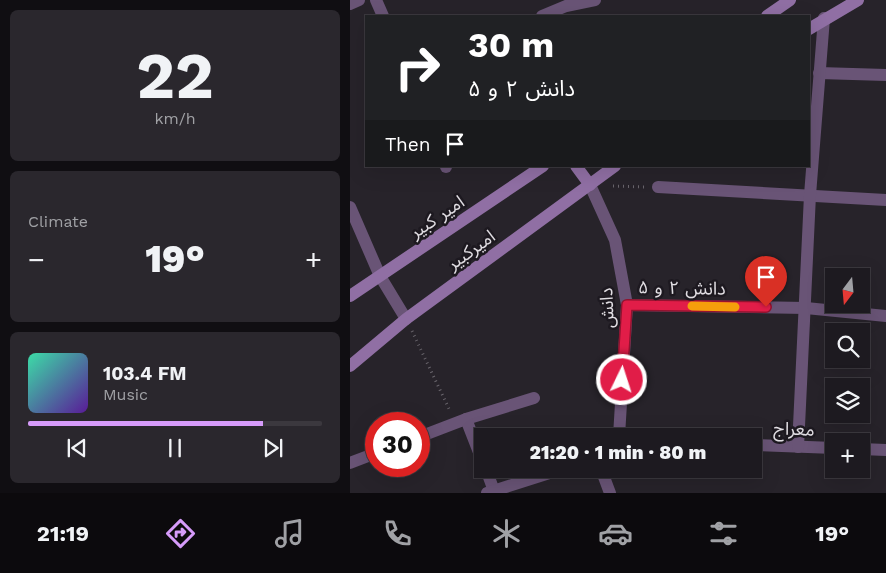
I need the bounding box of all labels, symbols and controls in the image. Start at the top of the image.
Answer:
text: 30 m [468,24,554,66]
icon: right [385,35,450,100]
text: 22 [136,38,214,114]
text: دانش ۲ و ۵ [468,76,575,101]
text: km/h [154,109,196,128]
icon: arrive [441,130,469,158]
text: Then [385,133,431,156]
street label: امیر کبیر [405,191,469,244]
text: Climate [28,212,88,231]
street label: امیرکبیر [442,225,499,275]
text: 19° [145,237,205,281]
text: − [28,243,45,276]
text: + [305,243,322,276]
pin [745,256,787,307]
icon: arrive [752,263,780,291]
north arrow [825,268,870,312]
map controls [825,268,870,478]
street label: دانش ۲ و ۵ [638,276,726,300]
street label: دانش [595,287,619,329]
button: search [825,323,870,368]
position arrow [595,353,647,405]
text: 103.4 FM [103,362,187,385]
button: layers [825,378,870,423]
text: Music [103,385,148,404]
speed limit sign: 30 [365,412,430,477]
street label: معراج [773,417,815,443]
button: + [825,433,870,478]
icon: previous [63,434,91,462]
icon: pause [161,434,189,462]
icon: next [259,434,287,462]
text: 21:20 · 1 min · 80 m [530,441,706,464]
icon: directions [163,516,198,551]
icon: music [272,516,307,551]
icon: phone [380,516,415,551]
icon: climate [489,516,524,551]
icon: car [598,516,633,551]
icon: filters [706,516,741,551]
text: 21:19 [37,521,89,546]
text: 19° [815,521,849,546]

